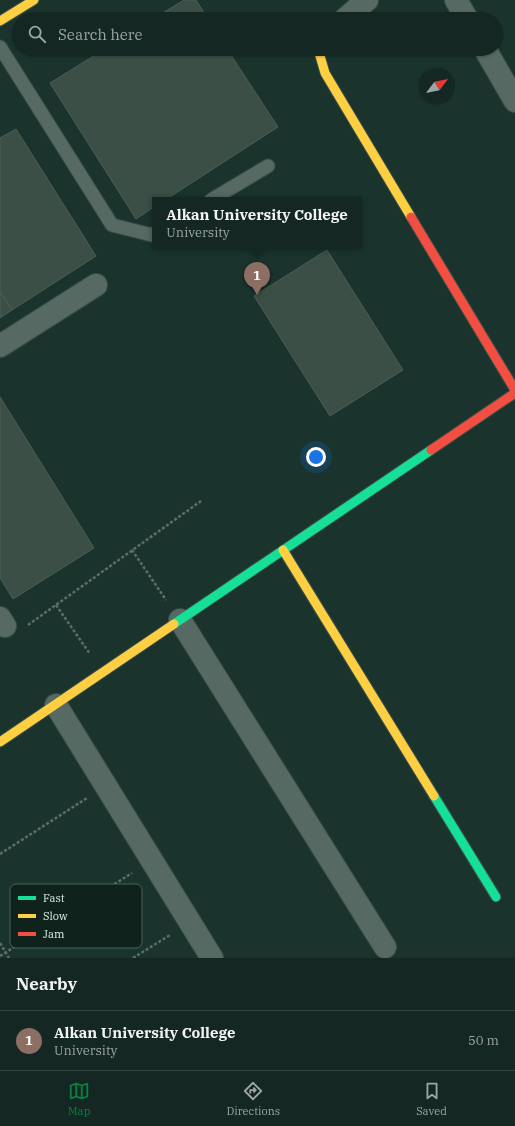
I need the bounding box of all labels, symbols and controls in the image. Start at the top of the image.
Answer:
search box [12,12,503,56]
icon: search [26,23,48,45]
text: Search here [58,25,143,44]
north arrow [419,68,455,104]
popup [152,197,362,249]
text: Alkan University College [166,205,348,224]
text: University [166,224,230,241]
pin: 1 [244,262,270,295]
your location [306,447,326,467]
legend [10,884,142,948]
text: Fast [43,891,65,905]
text: Slow [43,909,68,923]
text: Jam [43,927,65,941]
text: Nearby [16,973,77,995]
text: Alkan University College [54,1023,235,1042]
text: 1 [25,1032,33,1049]
text: 50 m [468,1032,499,1049]
text: University [54,1042,117,1059]
tab: Map [68,1080,90,1118]
tab: Directions [226,1080,280,1118]
tab: Saved [416,1080,447,1118]

